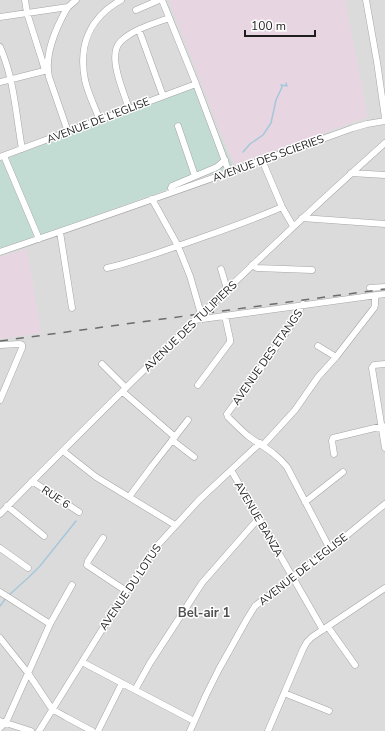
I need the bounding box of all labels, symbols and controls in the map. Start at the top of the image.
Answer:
scale bar [245,12,315,38]
text: 100 m [251,18,286,34]
street label: AVENUE DE L'EGLISE [45,94,152,147]
street label: AVENUE DES SCIERIES [210,131,326,186]
street label: AVENUE DES TULIPIERS [140,278,241,375]
street label: AVENUE DES ETANGS [229,306,306,408]
street label: AVENUE BANZA [231,479,286,560]
street label: RUE 6 [39,483,73,512]
street label: AVENUE DE L'EGLISE [256,530,351,609]
street label: AVENUE DU LOTUS [96,541,165,633]
district label: Bel-air 1 [178,604,230,622]

